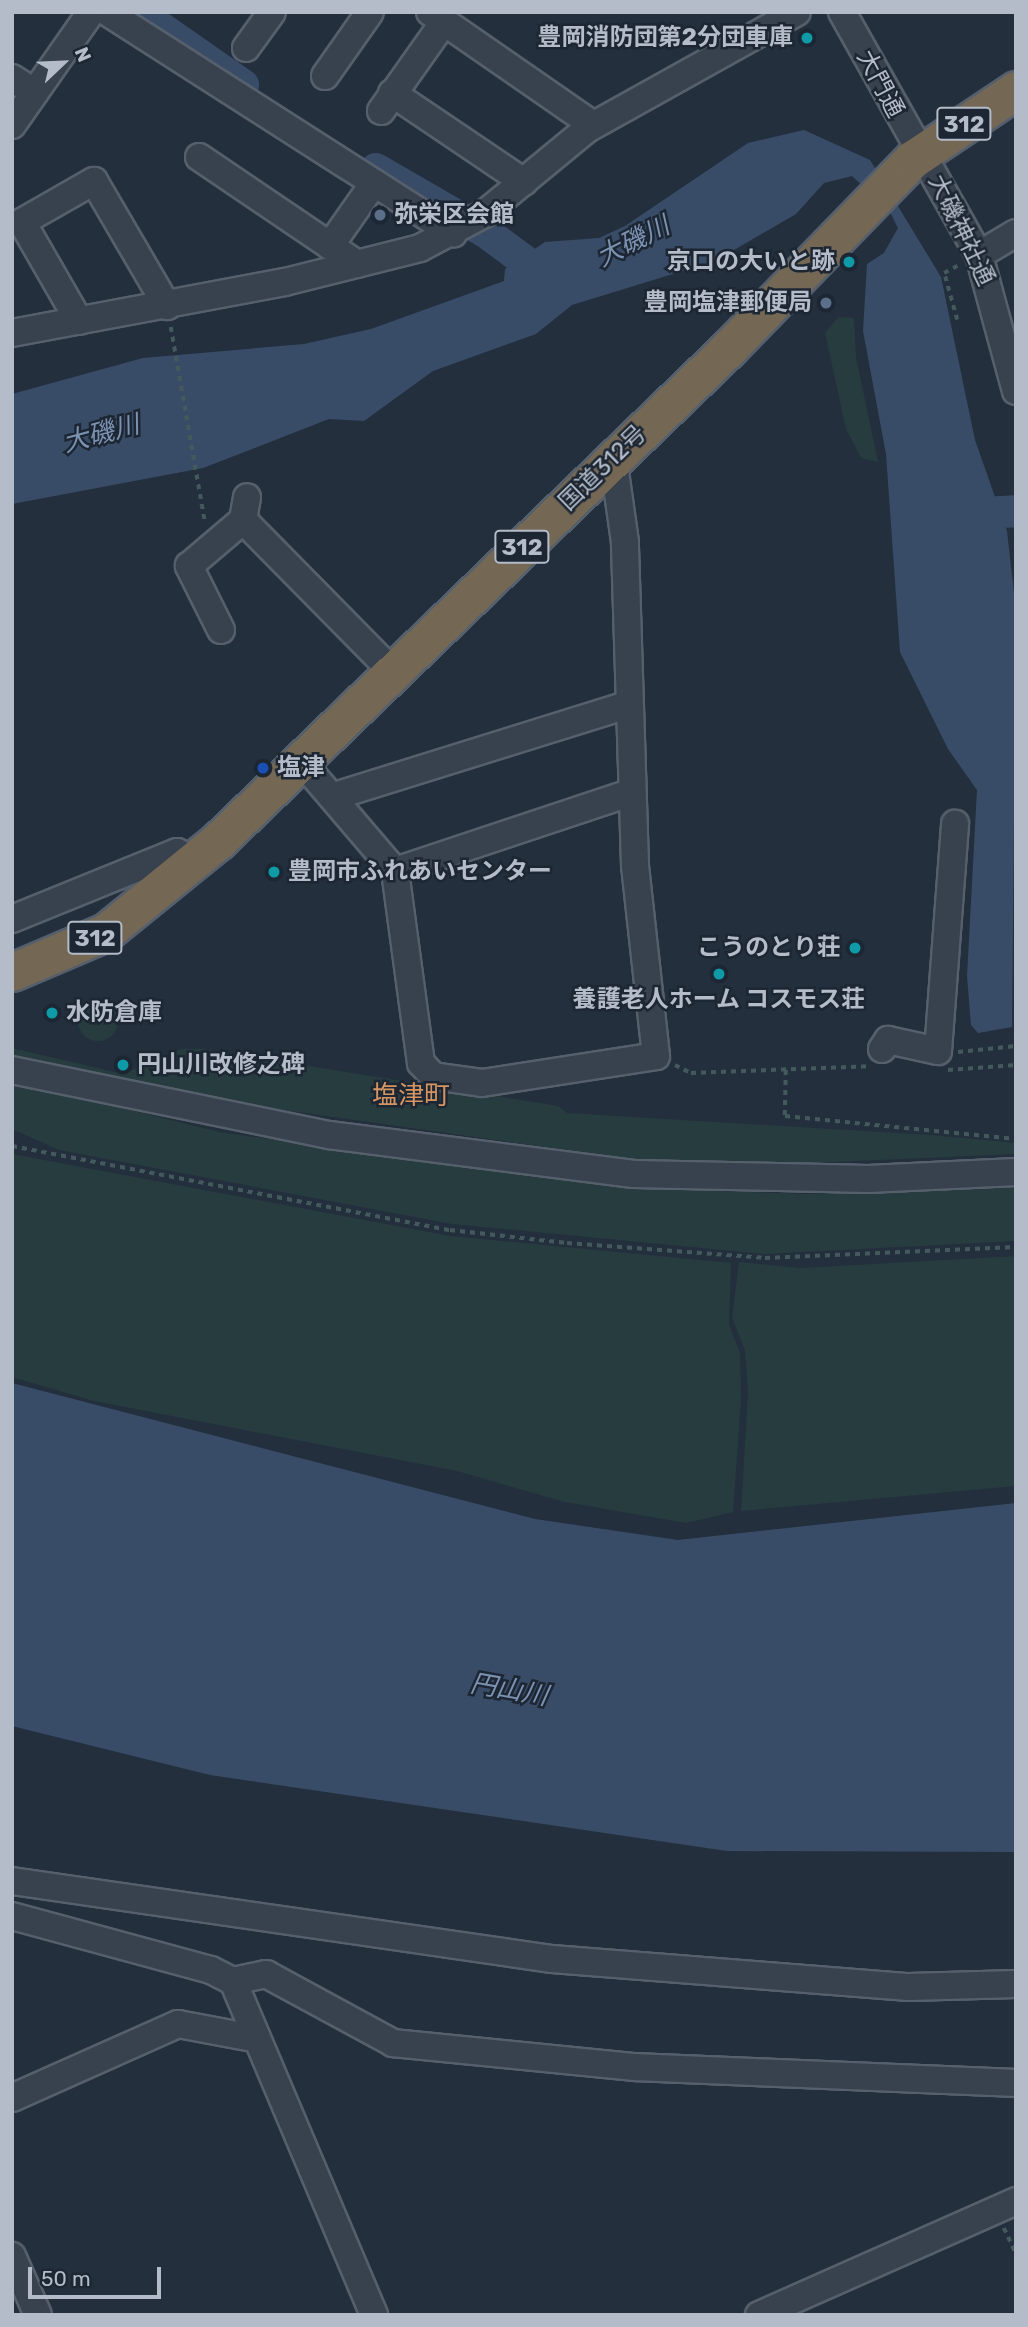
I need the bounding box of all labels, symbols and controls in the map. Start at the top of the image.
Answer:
place label: 豊岡消防団第2分団車庫 [537,24,793,52]
north arrow [28,28,98,98]
marker: 豊岡消防団第2分団車庫 [799,30,815,46]
text: N [70,44,96,65]
street label: 大門通 [850,45,910,123]
road number: 312 [936,105,992,144]
street label: 大磯神社通 [922,170,1000,290]
place label: 弥栄区会館 [394,201,514,229]
marker: 弥栄区会館 [372,207,388,223]
water label: 大磯川 [591,210,675,274]
place label: 京口の大いと跡 [667,248,835,276]
marker: 京口の大いと跡 [841,254,857,270]
place label: 豊岡塩津郵便局 [644,289,812,317]
marker: 豊岡塩津郵便局 [818,295,834,311]
water label: 大磯川 [59,409,143,459]
street label: 国道312号 [553,419,653,517]
road number: 312 [494,527,550,566]
place label: 塩津 [277,754,325,782]
marker: 塩津 [255,760,271,776]
place label: 豊岡市ふれあいセンター [288,858,552,886]
marker: 豊岡市ふれあいセンター [266,864,282,880]
road number: 312 [67,918,123,958]
place label: こうのとり荘 [697,934,841,962]
marker: こうのとり荘 [847,940,863,956]
marker: 養護老人ホーム コスモス荘 [711,966,727,982]
place label: 養護老人ホーム コスモス荘 [572,986,866,1014]
place label: 水防倉庫 [66,999,162,1027]
marker: 水防倉庫 [44,1005,60,1021]
place label: 円山川改修之碑 [137,1051,305,1079]
marker: 円山川改修之碑 [115,1057,131,1073]
district label: 塩津町 [372,1080,450,1112]
water label: 円山川 [468,1668,550,1712]
scale bar [32,2254,164,2298]
text: 50 m [41,2266,91,2291]

